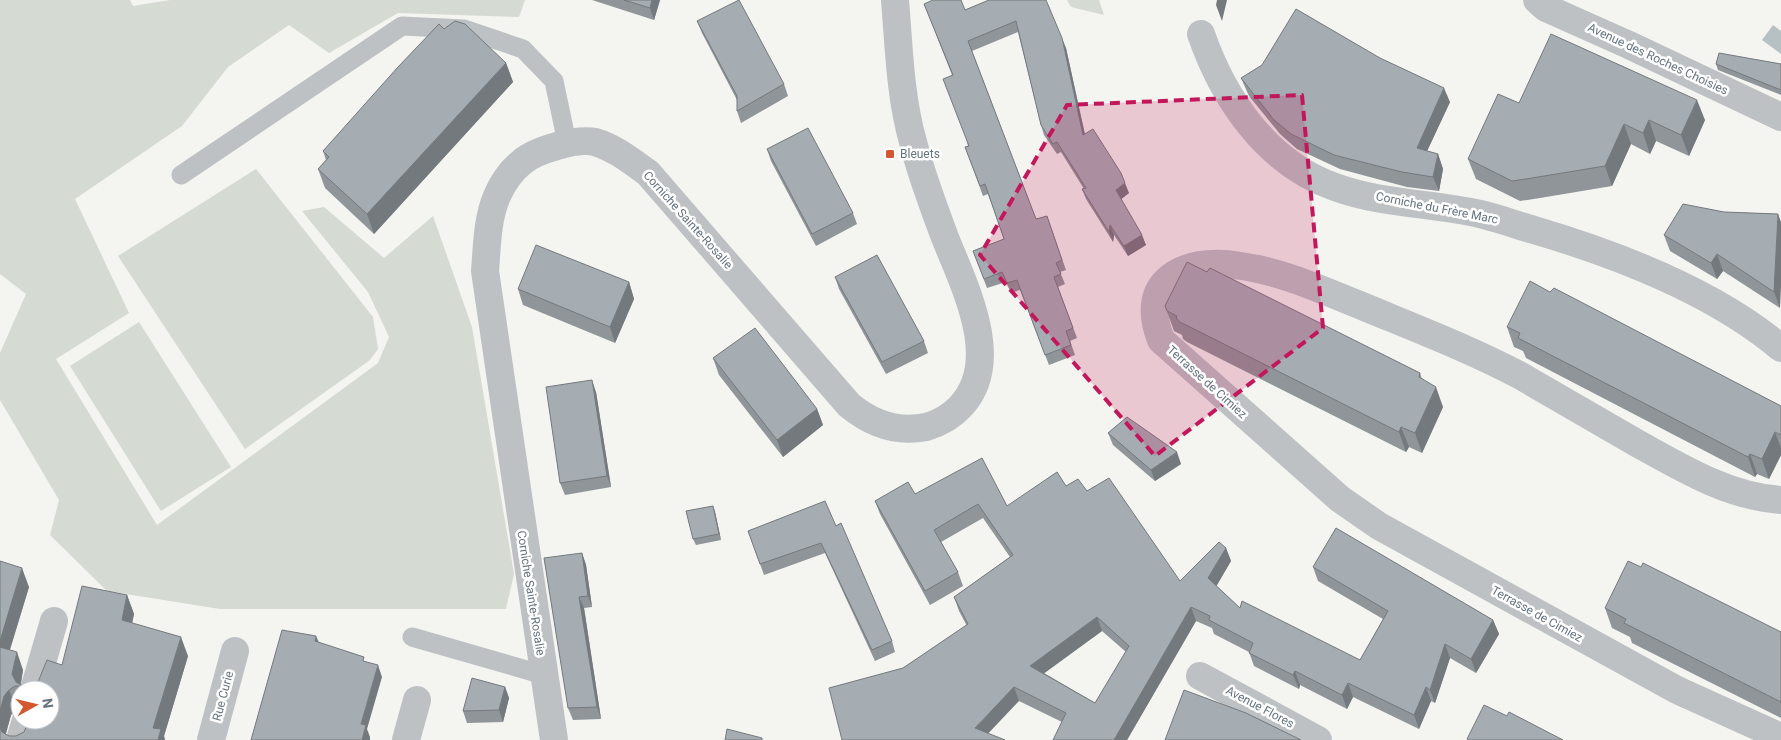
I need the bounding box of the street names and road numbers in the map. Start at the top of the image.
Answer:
street label: Avenue des Roches Choisies [1586,20,1730,98]
street label: Corniche Sainte-Rosalie [640,168,736,272]
street label: Corniche du Frère Marc [1375,189,1499,227]
street label: Terrasse de Cimiez [1165,343,1249,421]
street label: Corniche Sainte-Rosalie [514,529,548,657]
street label: Terrasse de Cimiez [1489,583,1585,645]
street label: Rue Curie [210,669,236,723]
street label: Avenue Flores [1224,683,1296,731]

